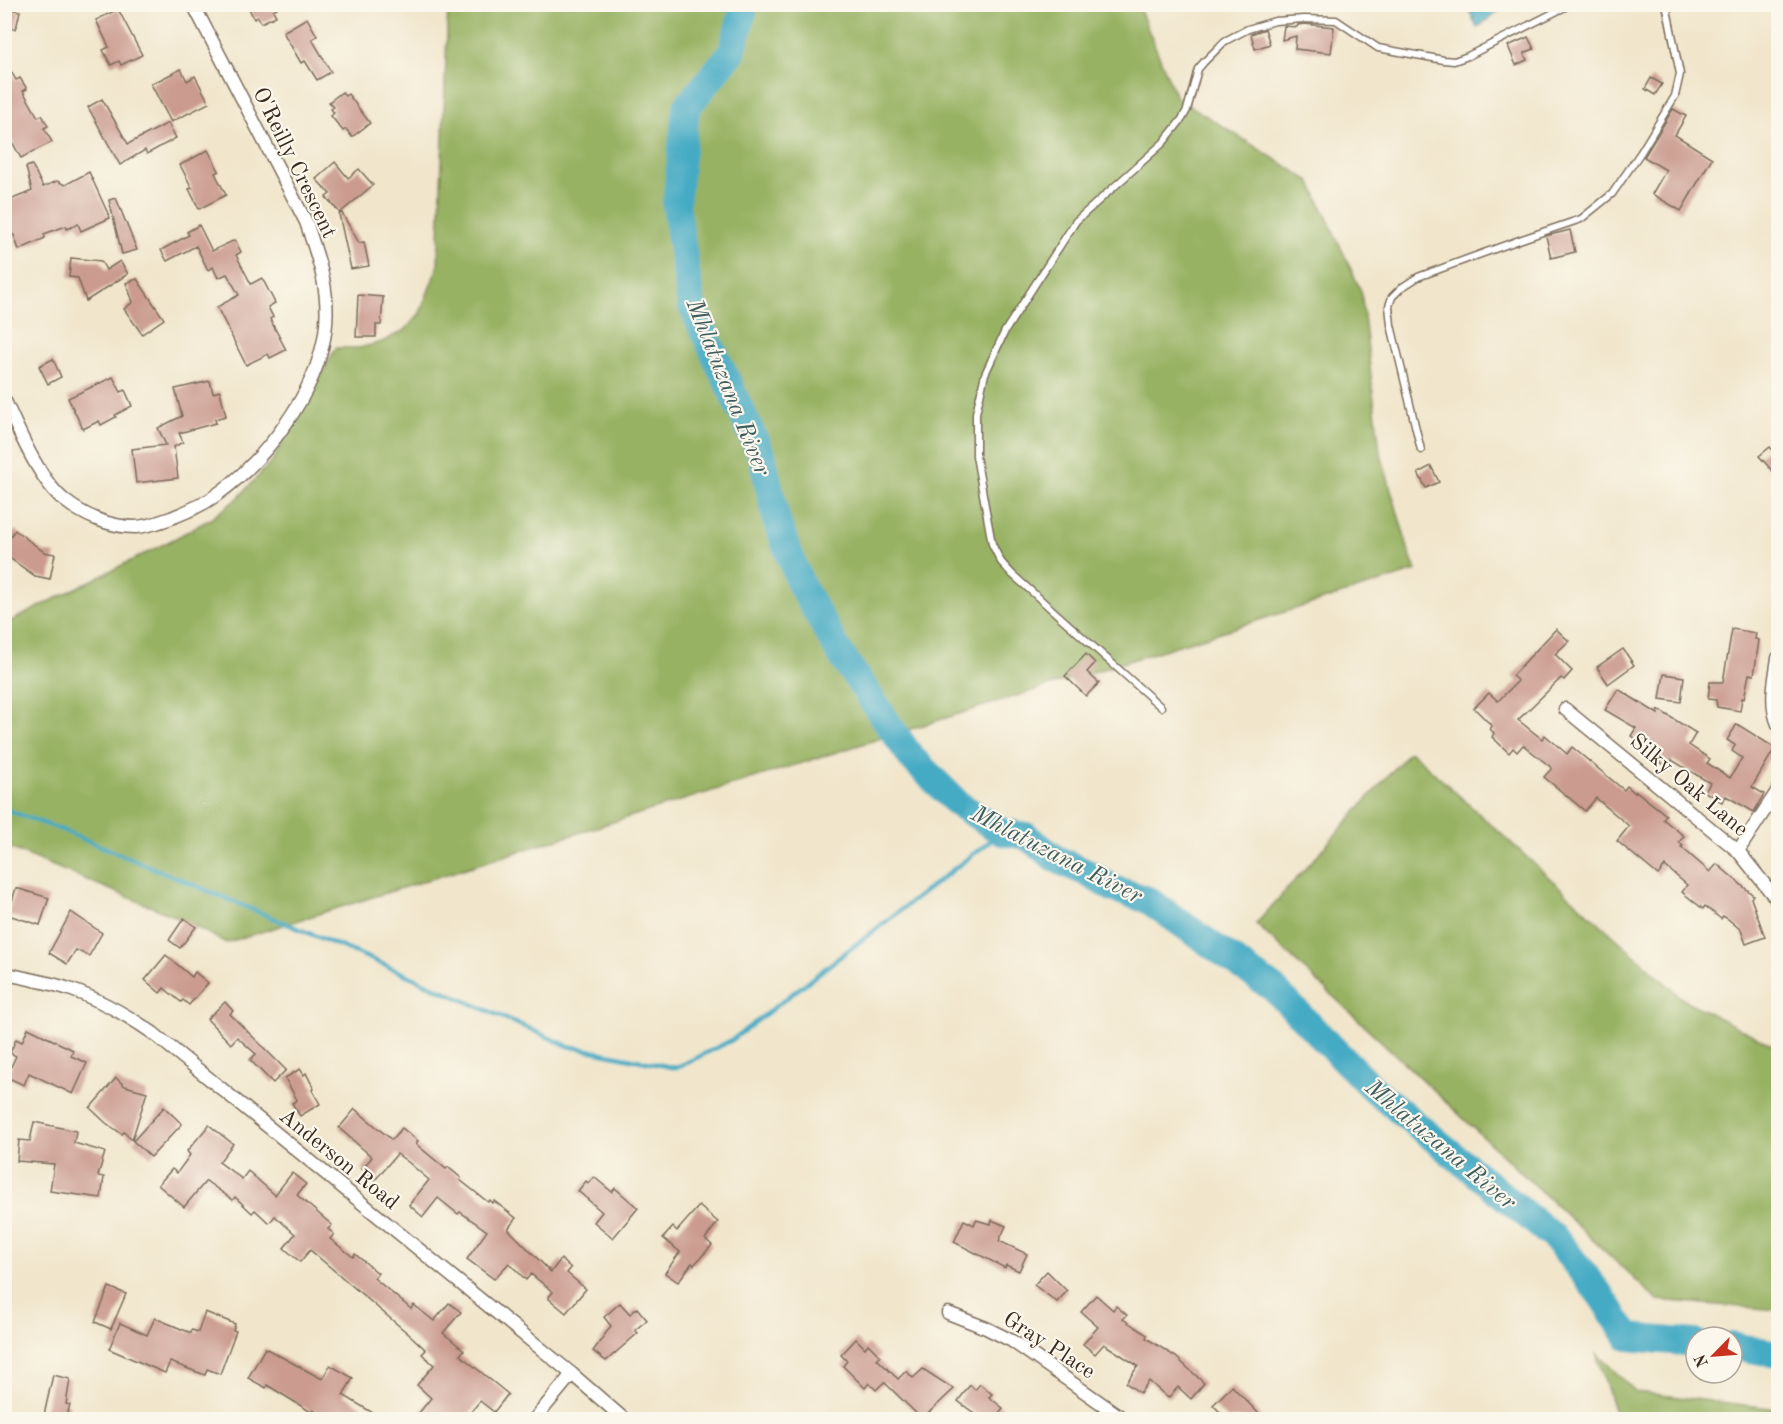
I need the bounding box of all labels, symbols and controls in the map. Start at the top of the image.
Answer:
street label: O'Reilly Crescent [248,84,340,242]
water label: Mhlatuzana River [680,295,774,480]
street label: Silky Oak Lane [1626,730,1752,841]
water label: Mhlatuzana River [966,802,1146,910]
water label: Mhlatuzana River [1359,1075,1520,1216]
street label: Anderson Road [275,1105,403,1214]
street label: Gray Place [999,1308,1099,1383]
north arrow [1684,1325,1744,1385]
text: N [1692,1351,1712,1369]

